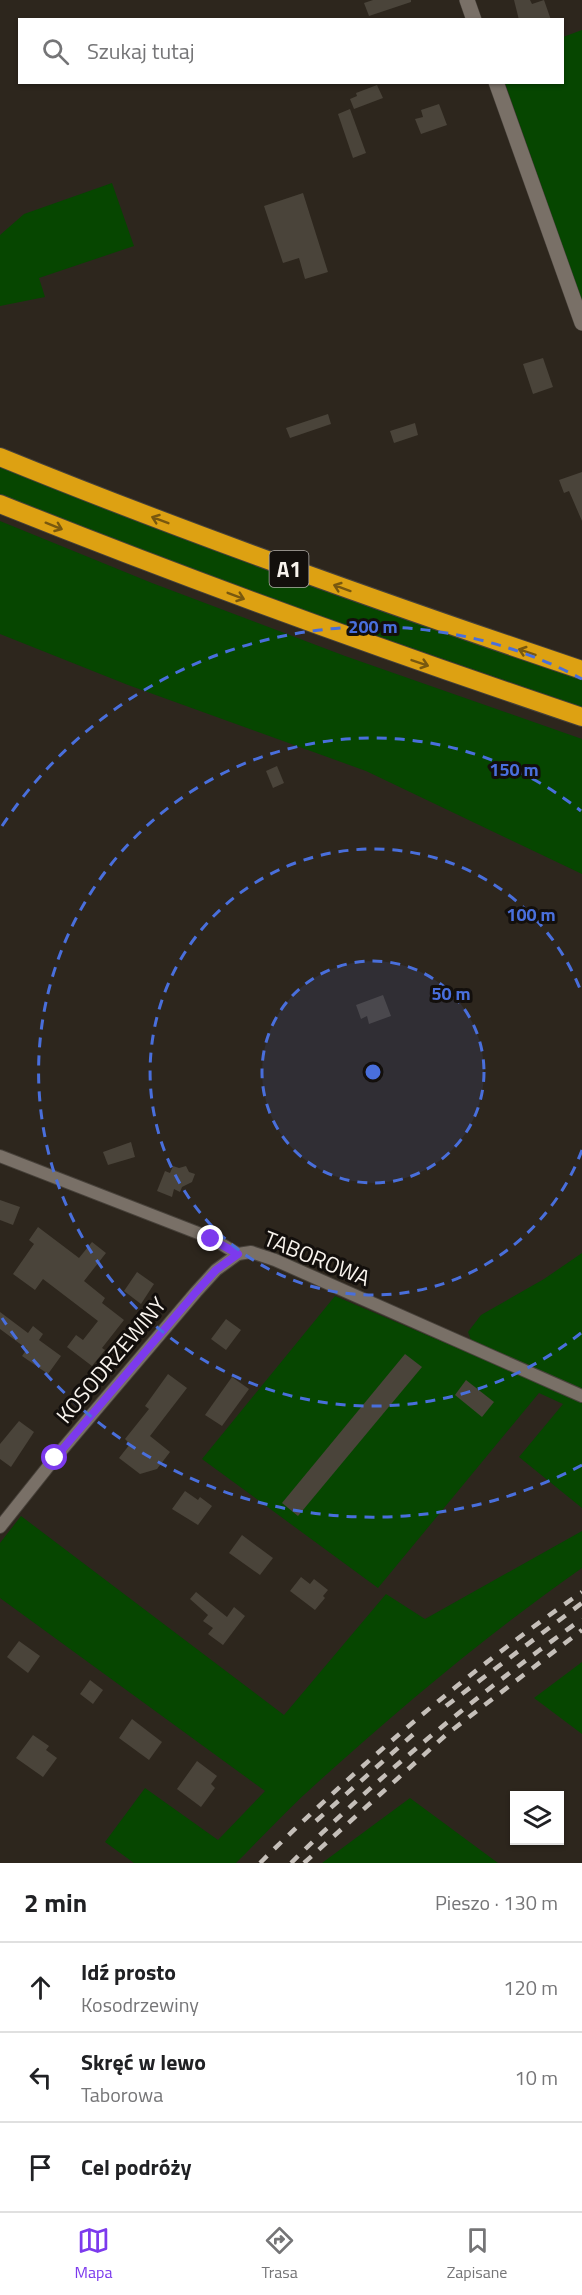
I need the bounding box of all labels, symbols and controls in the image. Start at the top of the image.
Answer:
search box [18,18,564,84]
text: Szukaj tutaj [87,34,195,68]
icon: search [39,35,72,68]
one-way arrow [151,513,169,524]
one-way arrow [45,521,63,532]
road number: A1 [270,551,308,587]
one-way arrow [333,581,352,592]
one-way arrow [226,592,245,603]
text: 200 m [348,613,398,640]
one-way arrow [518,645,536,656]
one-way arrow [410,658,428,669]
text: 150 m [489,756,539,783]
text: 100 m [506,901,556,928]
text: 50 m [431,980,471,1007]
centre of rings [363,1062,383,1082]
street label: TABOROWA [259,1221,375,1295]
route end [197,1225,223,1251]
street label: KOSODRZEWINY [48,1289,174,1431]
route start [41,1444,67,1470]
map controls [510,1791,564,1845]
button: layers [510,1791,564,1845]
text: 2 min [24,1883,87,1922]
text: Pieszo · 130 m [435,1887,558,1918]
text: Idź prosto [81,1955,176,1989]
icon: ahead [24,1971,57,2004]
text: 120 m [503,1972,558,2003]
text: Kosodrzewiny [81,1989,199,2020]
text: Skręć w lewo [81,2045,206,2079]
icon: left [24,2061,57,2094]
text: 10 m [514,2062,558,2093]
text: Taborowa [81,2079,163,2110]
text: Cel podróży [81,2150,191,2184]
icon: arrive [24,2151,57,2184]
tab: Mapa [75,2224,112,2284]
tab: Trasa [262,2224,298,2284]
tab: Zapisane [447,2224,507,2284]

